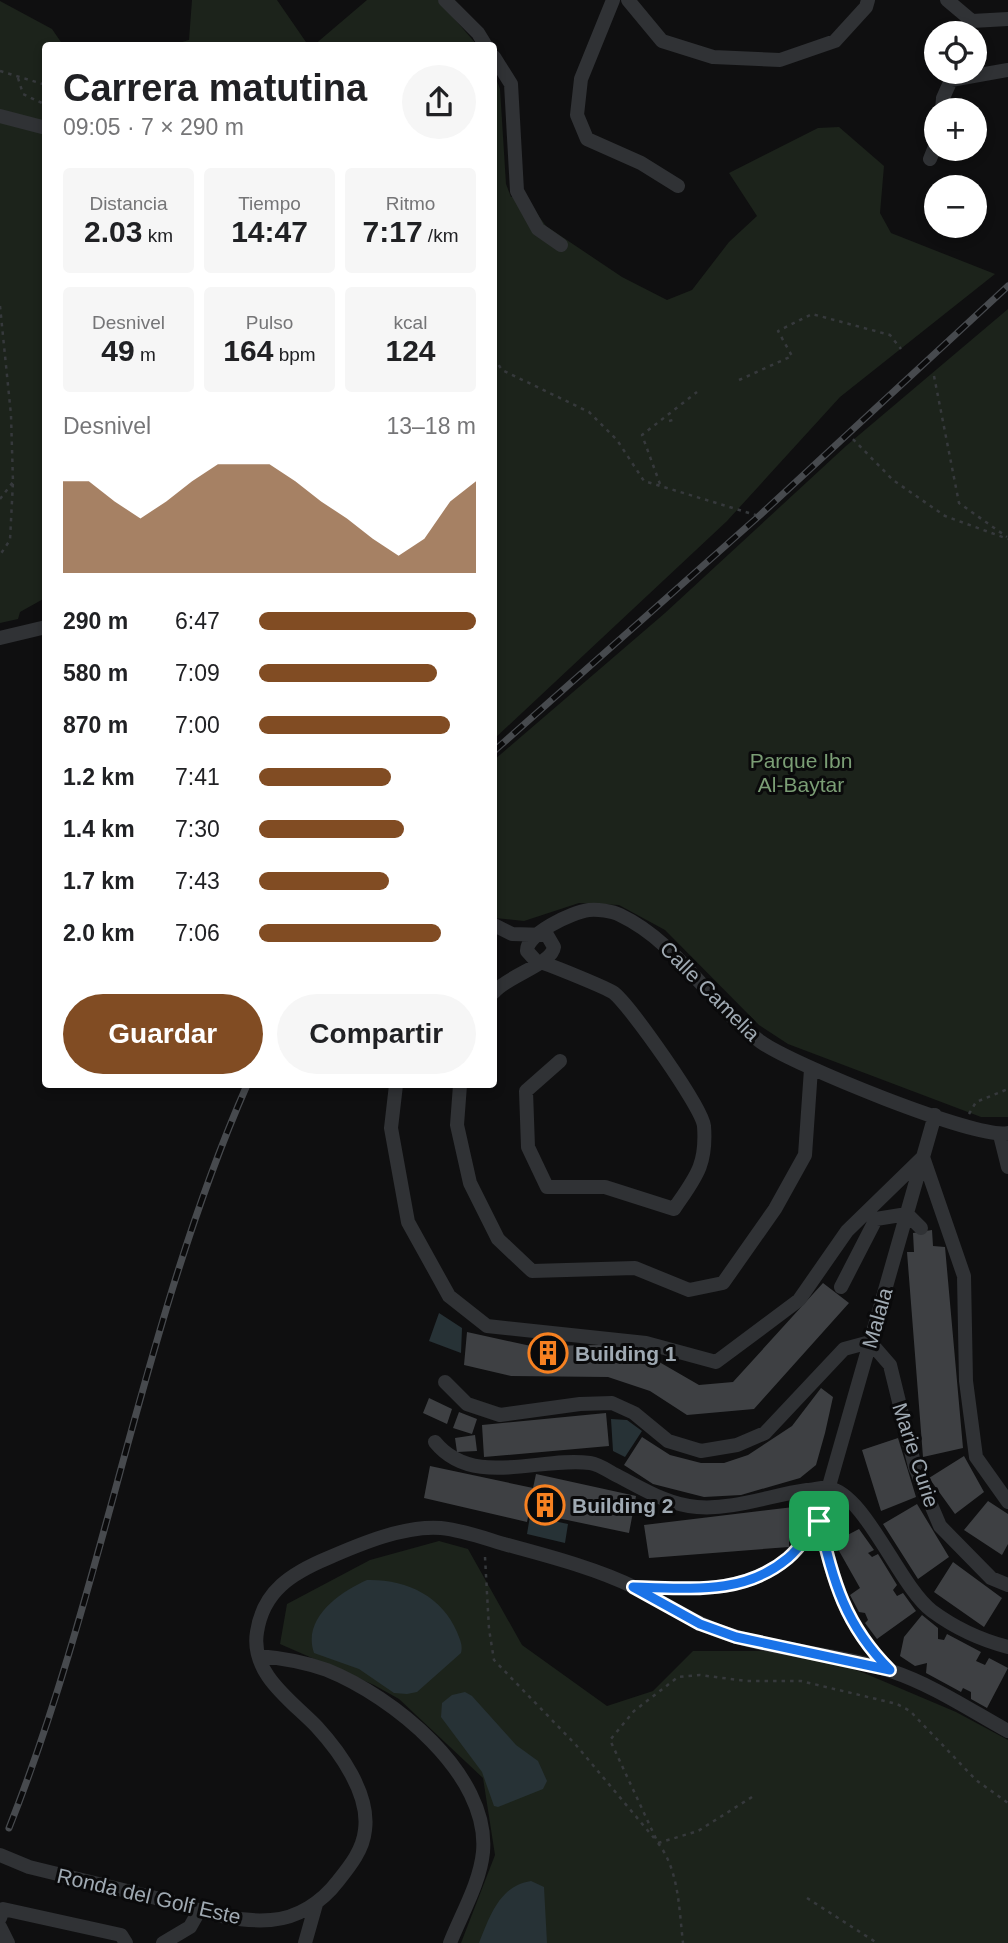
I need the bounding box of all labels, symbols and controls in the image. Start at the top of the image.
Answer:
map controls [924,21,987,238]
button: locate [924,21,987,84]
button: share [402,65,476,139]
text: Carrera matutina [63,67,367,109]
button: + [924,98,987,161]
text: 09:05 · 7 × 290 m [63,114,244,140]
button: − [924,175,987,238]
text: Distancia [89,193,168,214]
text: Tiempo [238,193,301,214]
text: Ritmo [386,193,435,214]
text: 2.03 [84,215,142,248]
text: 14:47 [231,215,308,248]
text: 7:17 [363,215,423,248]
text: km [142,225,173,246]
text: /km [423,225,458,246]
text: Desnivel [92,312,165,333]
text: Pulso [246,312,293,333]
text: kcal [394,312,427,333]
text: 49 [101,334,135,367]
text: 164 [223,334,273,367]
text: 124 [385,334,436,367]
text: m [135,344,156,365]
text: bpm [273,344,316,365]
text: Desnivel [63,413,151,439]
text: 13–18 m [386,413,476,439]
text: 290 m [63,608,128,634]
text: 6:47 [175,608,220,634]
text: 580 m [63,660,128,686]
text: 7:09 [175,660,220,686]
text: 870 m [63,712,128,738]
text: 7:00 [175,712,220,738]
park label: Parque Ibn Al-Baytar [750,749,852,796]
text: 1.2 km [63,764,135,790]
text: 7:41 [175,764,220,790]
text: 1.4 km [63,816,135,842]
text: 7:30 [175,816,220,842]
text: 1.7 km [63,868,135,894]
text: 7:43 [175,868,220,894]
text: 2.0 km [63,920,135,946]
text: 7:06 [175,920,220,946]
street label: Calle Camelia [656,937,765,1046]
button: Guardar [63,994,263,1074]
button: Compartir [277,994,476,1074]
street label: Malala [857,1285,897,1351]
building icon: Building 1 [527,1332,569,1374]
place label: Building 1 [575,1342,677,1365]
street label: Marie Curie [888,1400,944,1510]
building icon: Building 2 [524,1484,566,1526]
pin [789,1491,849,1551]
place label: Building 2 [572,1494,674,1517]
icon: arrive [800,1502,838,1540]
street label: Ronda del Golf Este [55,1864,243,1928]

